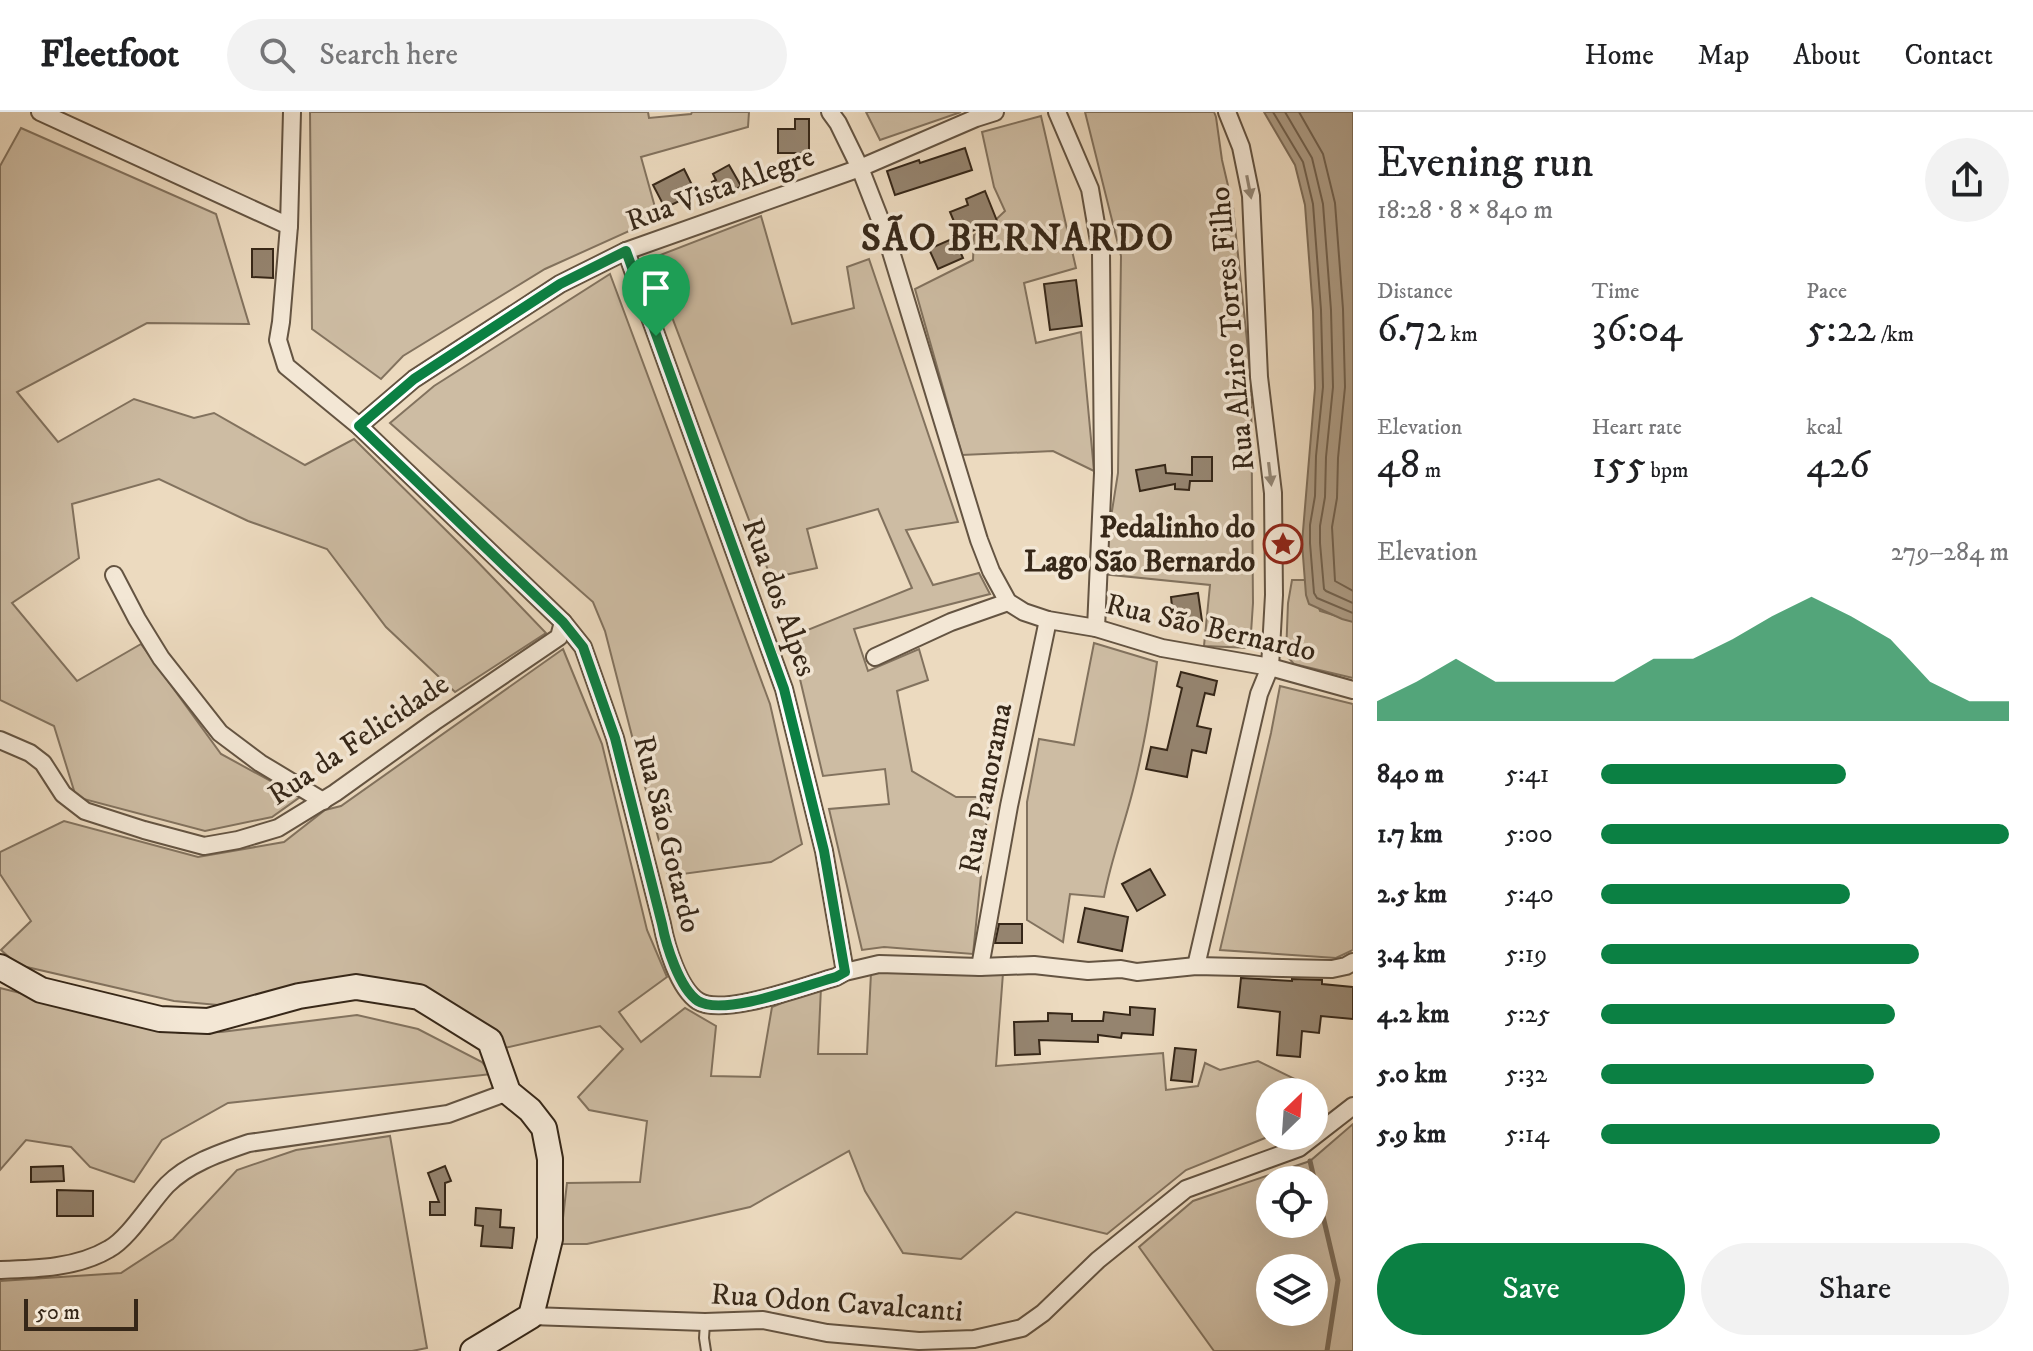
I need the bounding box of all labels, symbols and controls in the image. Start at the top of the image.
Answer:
search box [227,19,787,91]
text: Fleetfoot [40,31,179,79]
icon: search [255,33,299,77]
text: Search here [319,37,458,74]
text: Home [1585,38,1654,73]
text: Map [1698,38,1749,73]
text: About [1793,38,1860,73]
text: Contact [1904,38,1993,73]
text: Evening run [1377,136,1594,191]
street label: Rua Vista Alegre [621,138,820,241]
button: share [1925,138,2009,222]
one-way arrow [1243,174,1255,199]
street label: Rua Alziro Torres Filho [1202,185,1263,473]
text: 18:28 · 8 × 840 m [1377,194,1553,227]
district label: SÃO BERNARDO [861,214,1175,263]
pin [622,254,690,336]
icon: arrive [634,266,678,310]
text: Distance [1377,278,1453,305]
text: Time [1592,278,1639,305]
text: Pace [1806,278,1847,305]
text: 6.72 [1377,305,1446,355]
text: 36:04 [1592,305,1682,355]
text: 5:22 [1806,305,1876,355]
text: km [1446,321,1478,348]
text: /km [1876,321,1914,348]
text: Elevation [1377,414,1462,441]
text: Heart rate [1592,414,1682,441]
text: kcal [1806,414,1842,441]
text: 48 [1377,441,1420,491]
text: 155 [1592,441,1646,491]
text: 426 [1806,441,1870,491]
text: m [1420,457,1441,484]
text: bpm [1646,457,1688,484]
one-way arrow [1264,461,1277,486]
place label: Pedalinho do Lago São Bernardo [1024,510,1255,581]
street label: Rua dos Alpes [733,514,824,681]
place icon: Pedalinho do Lago São Bernardo [1262,523,1304,565]
text: Elevation [1377,536,1478,569]
text: 279–284 m [1891,536,2009,569]
street label: Rua São Bernardo [1102,586,1319,671]
street label: Rua da Felicidade [261,666,456,814]
street label: Rua Panorama [952,700,1021,877]
street label: Rua São Gotardo [624,732,709,937]
text: 840 m [1377,758,1444,791]
text: 5:41 [1505,758,1549,791]
text: 1.7 km [1377,818,1443,851]
text: 5:00 [1505,818,1553,851]
text: 2.5 km [1377,878,1447,911]
text: 5:40 [1505,878,1554,911]
text: 3.4 km [1377,938,1446,971]
text: 5:19 [1505,938,1547,971]
text: 4.2 km [1377,998,1450,1031]
text: 5:25 [1505,998,1550,1031]
text: 5.0 km [1377,1058,1447,1091]
text: 5:32 [1505,1058,1547,1091]
north arrow [1256,1078,1328,1150]
map controls [1256,1078,1328,1326]
text: 5.9 km [1377,1118,1446,1151]
text: 5:14 [1505,1118,1549,1151]
button: locate [1256,1166,1328,1238]
button: Save [1377,1243,1685,1335]
button: Share [1701,1243,2009,1335]
button: layers [1256,1254,1328,1326]
street label: Rua Odon Cavalcanti [710,1276,964,1331]
scale bar [24,1295,138,1331]
text: 50 m [36,1299,80,1326]

